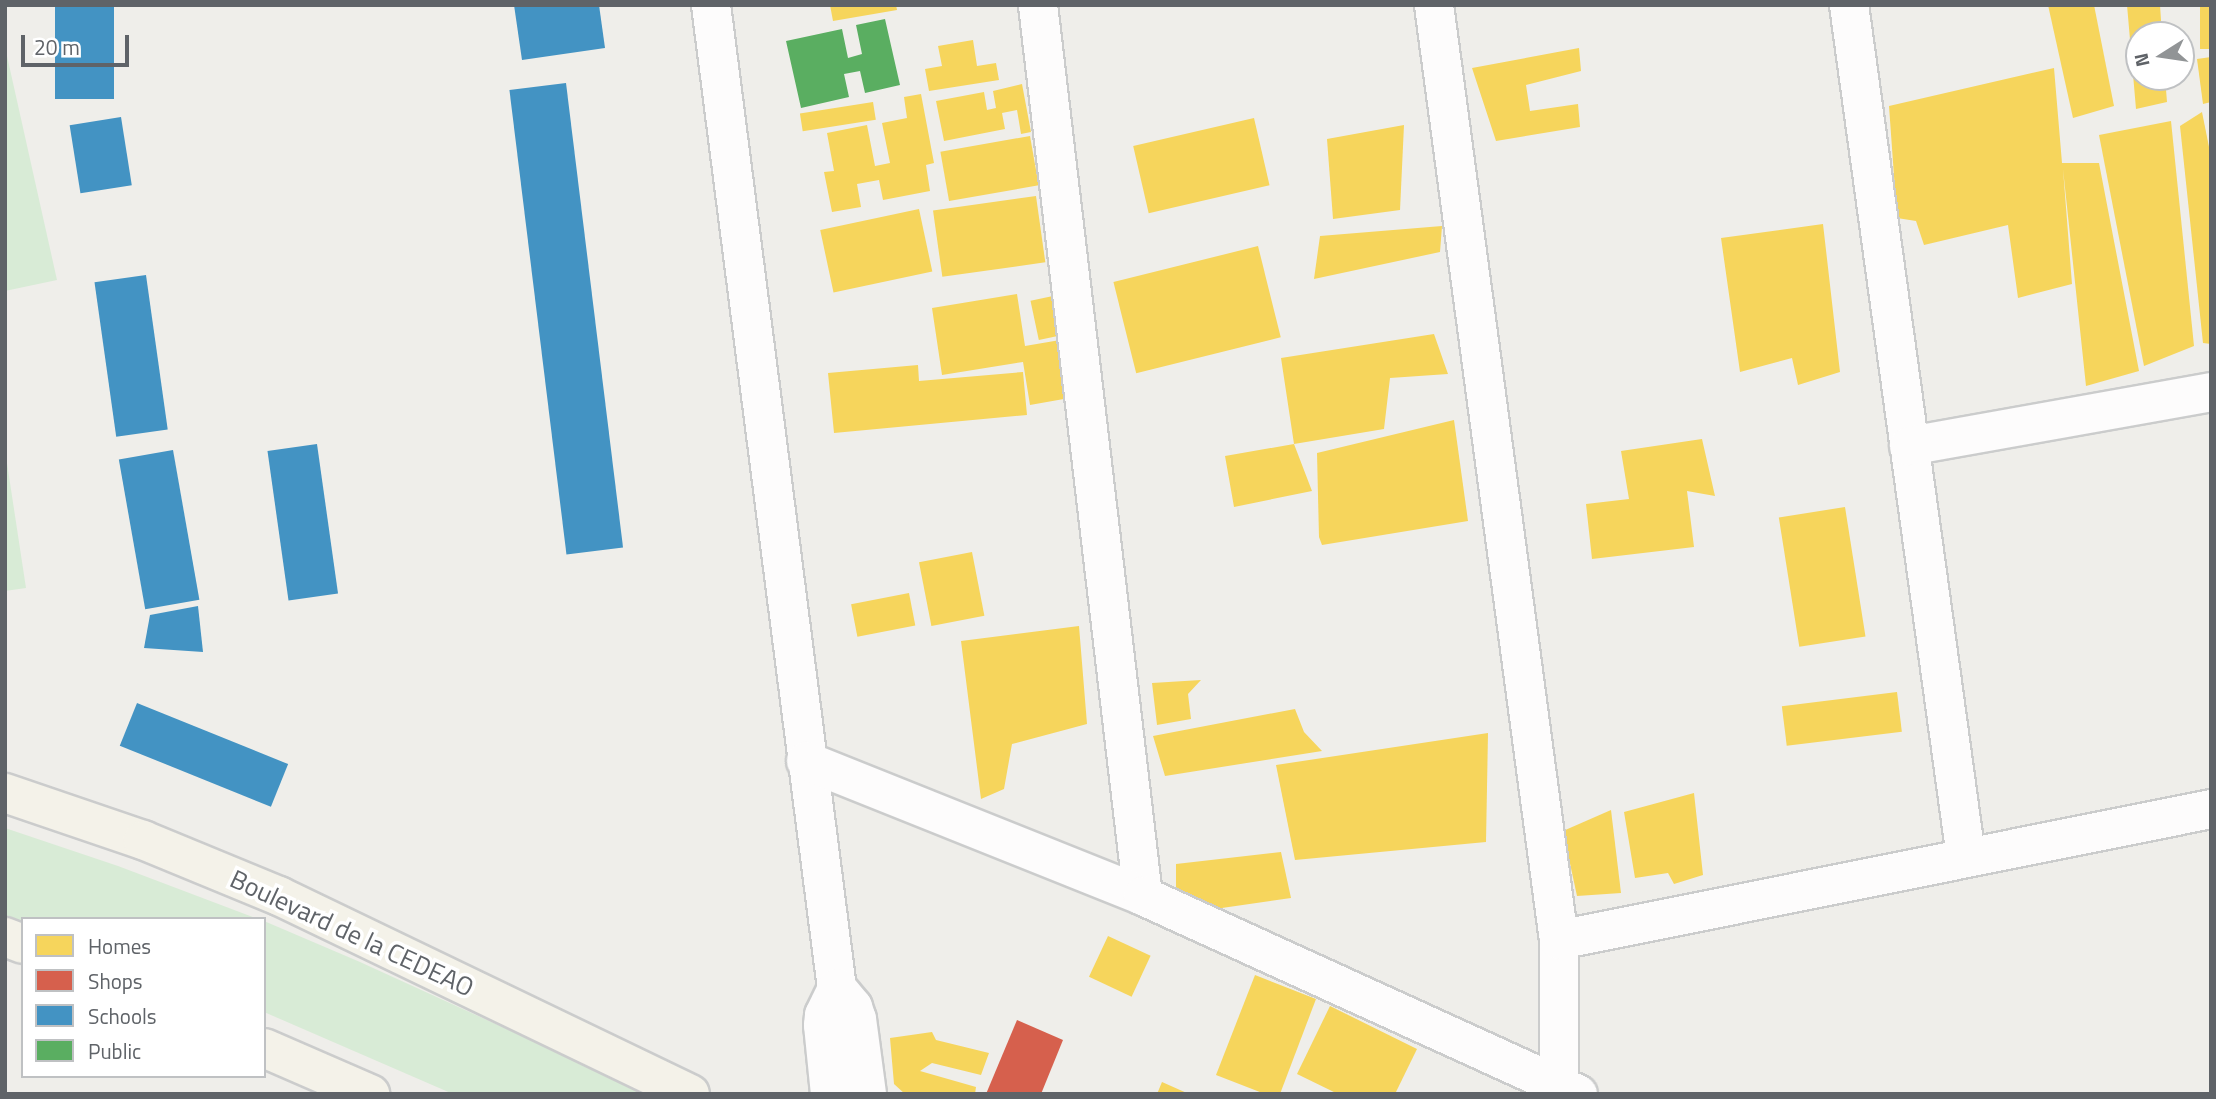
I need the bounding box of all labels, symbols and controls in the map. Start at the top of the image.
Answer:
scale bar [24,21,133,65]
north arrow [2125,21,2195,91]
text: 20 m [34,31,80,63]
text: N [2125,51,2156,70]
street label: Boulevard de la CEDEAO [225,863,479,1003]
legend [21,917,266,1078]
text: Homes [88,930,151,962]
text: Shops [88,965,143,997]
text: Schools [88,1000,157,1032]
text: Public [88,1035,141,1067]

